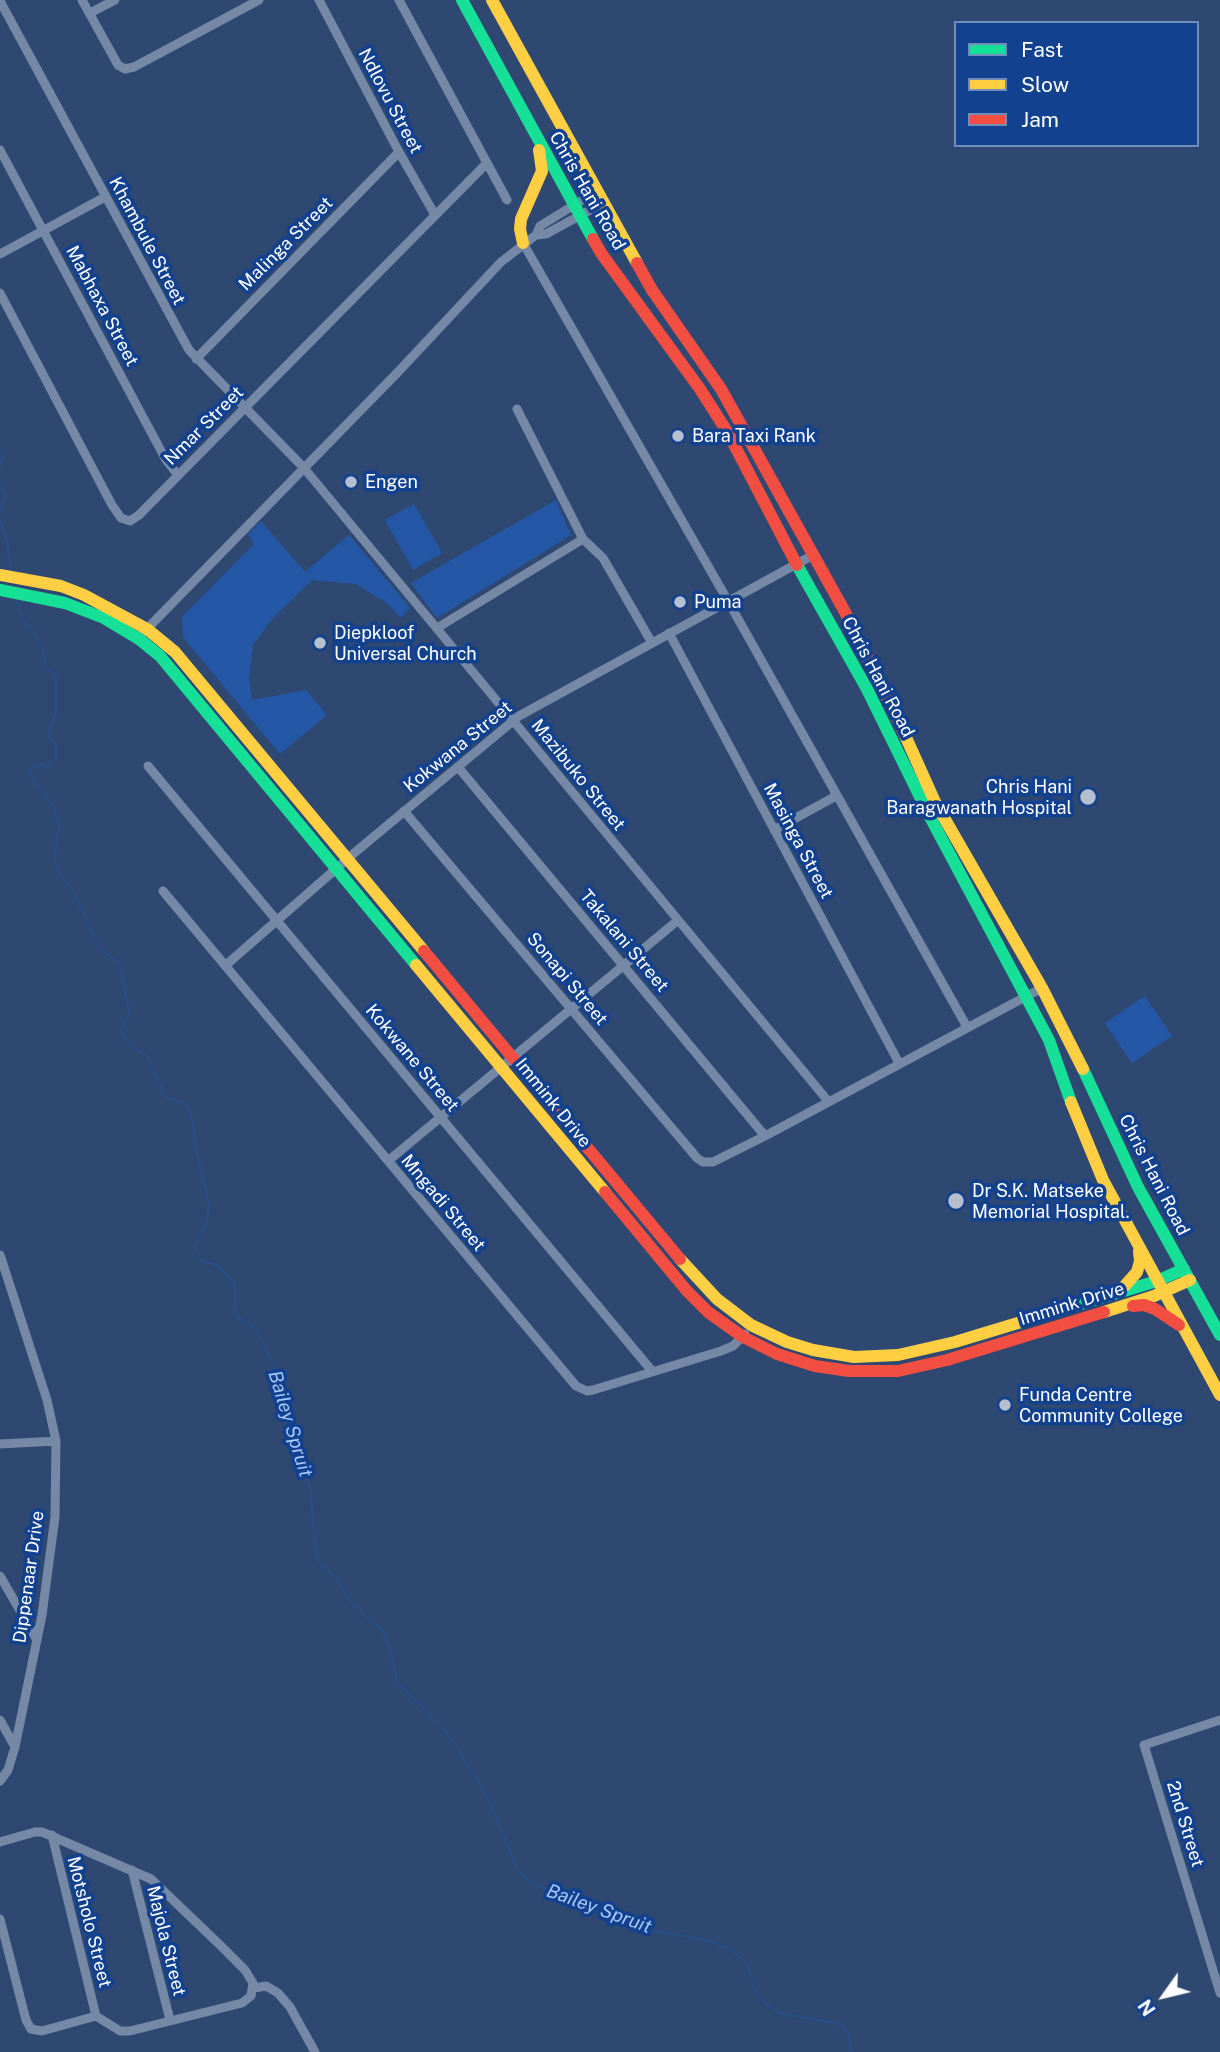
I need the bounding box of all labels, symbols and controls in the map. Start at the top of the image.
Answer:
legend [954,21,1199,147]
text: Fast [1021,37,1063,62]
street label: Ndlovu Street [353,45,427,157]
text: Slow [1021,72,1069,97]
text: Jam [1021,107,1059,132]
street label: Chris Hani Road [544,128,630,254]
street label: Khambule Street [104,173,190,309]
street label: Malinga Street [235,193,337,295]
street label: Mabhaxa Street [61,242,143,370]
street label: Nmar Street [160,382,248,470]
place label: Bara Taxi Rank [692,425,816,447]
marker: Bara Taxi Rank [670,428,686,444]
place label: Engen [365,471,418,493]
marker: Engen [343,474,359,490]
place label: Puma [694,591,741,613]
marker: Puma [672,594,688,610]
street label: Chris Hani Road [837,613,919,741]
place label: Diepkloof Universal Church [334,622,477,664]
marker: Diepkloof Universal Church [312,635,328,651]
street label: Kokwana Street [399,697,517,797]
street label: Mazibuko Street [526,715,630,835]
place label: Chris Hani Baragwanath Hospital [886,776,1072,818]
street label: Masinga Street [759,780,837,902]
marker: Chris Hani Baragwanath Hospital [1078,787,1098,807]
street label: Takalani Street [575,886,673,996]
street label: Sonapi Street [522,928,612,1030]
street label: Kokwane Street [361,1000,463,1116]
street label: Immink Drive [510,1054,596,1152]
street label: Chris Hani Road [1114,1111,1194,1239]
street label: Mngadi Street [396,1150,490,1256]
place label: Dr S.K. Matseke Memorial Hospital. [972,1180,1130,1222]
marker: Dr S.K. Matseke Memorial Hospital. [946,1191,966,1211]
street label: Immink Drive [1017,1278,1127,1330]
water label: Bailey Spruit [263,1368,317,1480]
place label: Funda Centre Community College [1019,1384,1183,1426]
marker: Funda Centre Community College [997,1397,1013,1413]
street label: Dippenaar Drive [9,1509,49,1645]
street label: 2nd Street [1162,1778,1208,1870]
street label: Motsholo Street [62,1854,116,1990]
water label: Bailey Spruit [543,1879,655,1939]
street label: Majola Street [142,1884,190,1998]
north arrow [1129,1961,1199,2031]
text: N [1133,1995,1160,2020]

